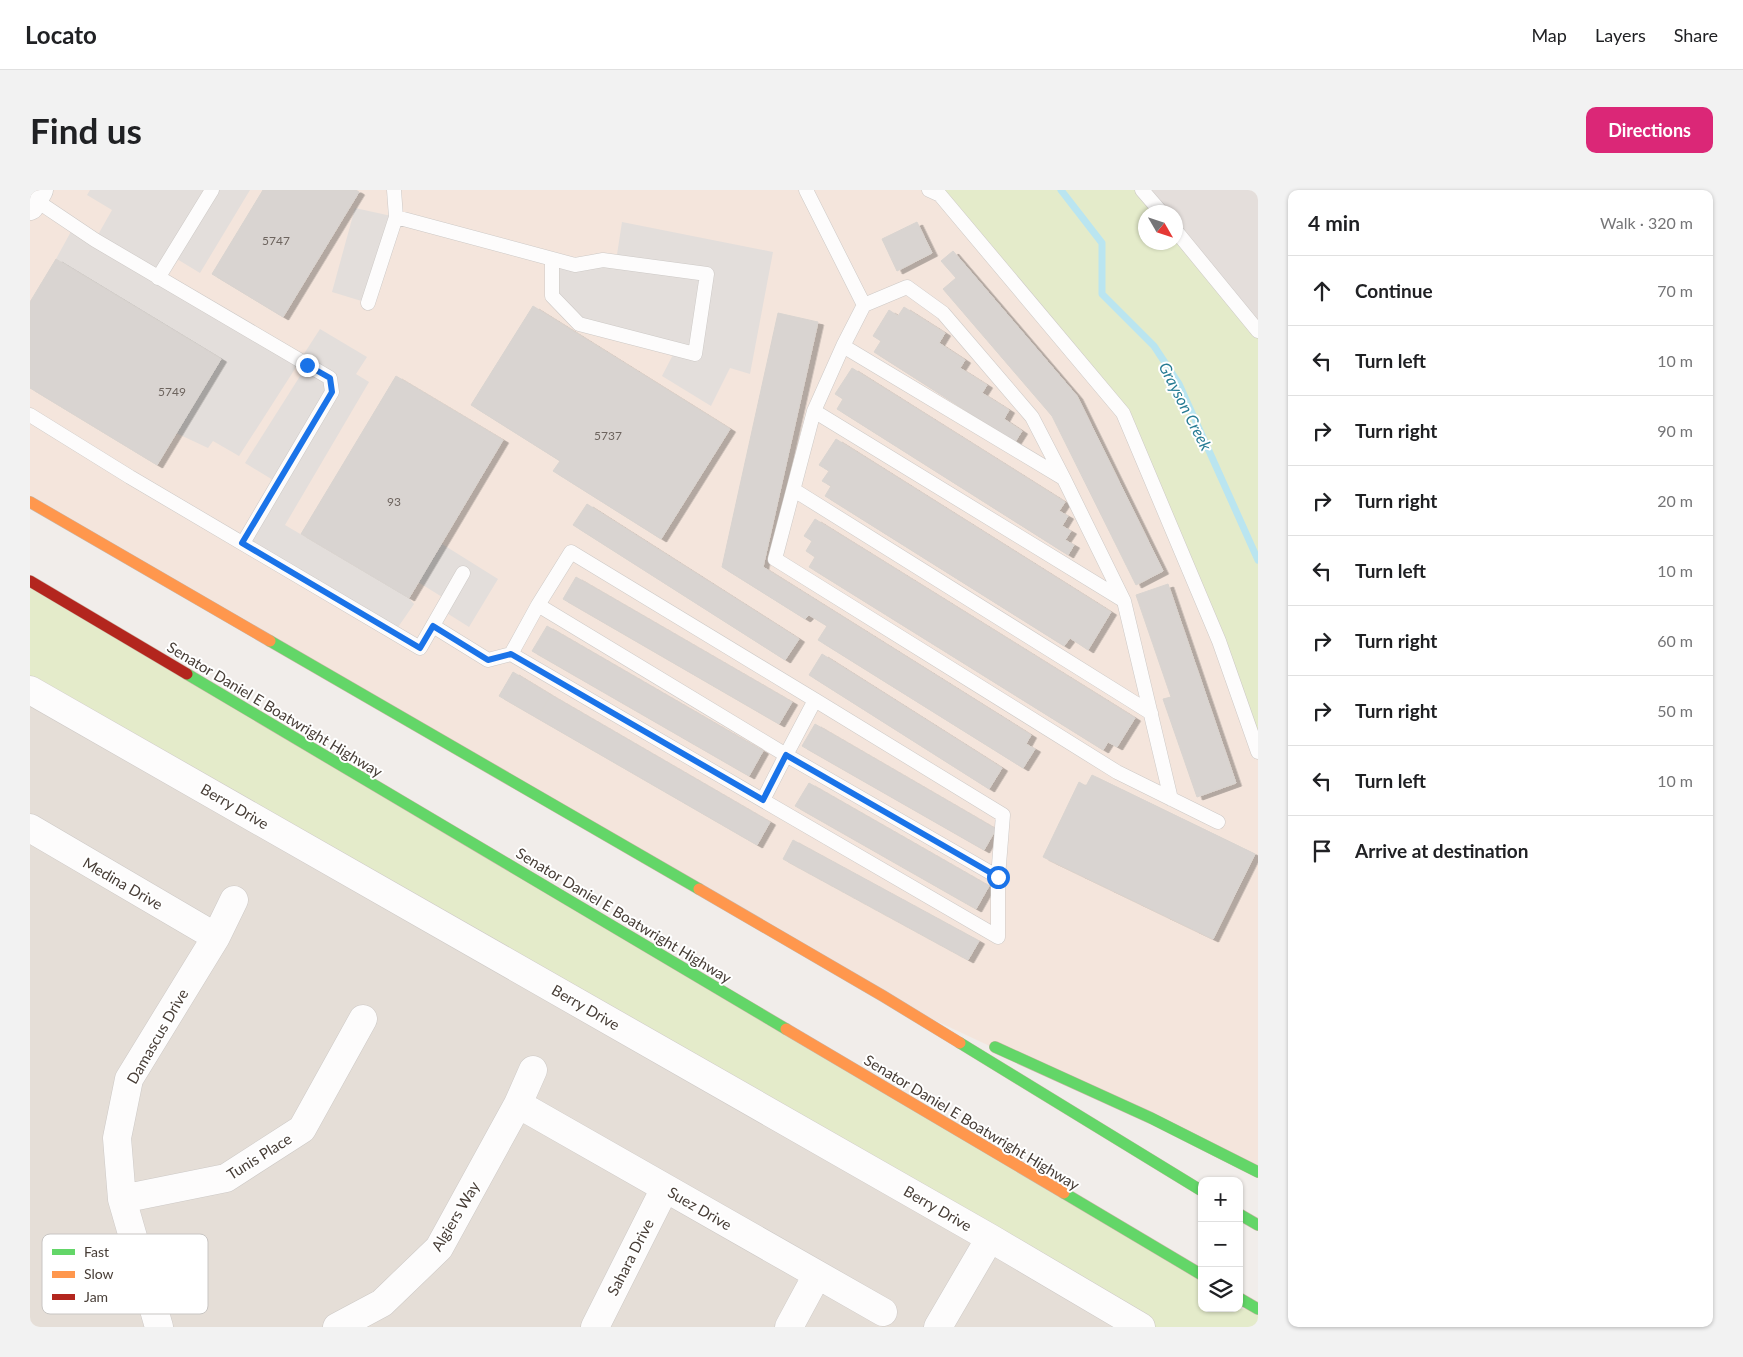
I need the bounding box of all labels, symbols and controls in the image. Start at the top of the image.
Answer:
text: Locato [25,20,97,49]
text: Map [1531,24,1567,46]
text: Layers [1595,24,1646,46]
text: Share [1674,24,1718,46]
button: Directions [1586,107,1713,153]
text: Find us [30,109,142,151]
north arrow [1138,205,1183,250]
text: 4 min [1308,210,1360,235]
text: Walk · 320 m [1600,213,1693,232]
house number: 5747 [262,233,290,248]
icon: ahead [1308,277,1336,305]
text: Continue [1355,279,1433,302]
text: 70 m [1657,281,1693,300]
icon: left [1308,347,1336,375]
text: Turn left [1355,349,1426,372]
text: 10 m [1657,351,1693,370]
route end [296,354,319,377]
water label: Grayson Creek [1156,359,1217,454]
house number: 5749 [158,384,186,399]
icon: right [1308,417,1336,445]
text: Turn right [1355,419,1437,442]
text: 90 m [1657,421,1693,440]
house number: 5737 [594,428,622,443]
icon: right [1308,487,1336,515]
text: Turn right [1355,489,1437,512]
text: 20 m [1657,491,1693,510]
house number: 93 [387,494,401,509]
icon: left [1308,557,1336,585]
text: Turn left [1355,559,1426,582]
text: 10 m [1657,561,1693,580]
icon: right [1308,627,1336,655]
text: Turn right [1355,629,1437,652]
text: 60 m [1657,631,1693,650]
street label: Senator Daniel E Boatwright Highway [164,637,386,781]
icon: right [1308,697,1336,725]
text: Turn right [1355,699,1437,722]
text: 50 m [1657,701,1693,720]
icon: left [1308,767,1336,795]
text: Turn left [1355,769,1426,792]
text: 10 m [1657,771,1693,790]
street label: Berry Drive [198,779,272,833]
icon: arrive [1308,837,1336,865]
text: Arrive at destination [1355,839,1528,862]
street label: Senator Daniel E Boatwright Highway [513,843,735,987]
street label: Medina Drive [80,853,166,913]
route start [987,866,1010,889]
street label: Berry Drive [549,980,623,1034]
street label: Damascus Drive [123,985,191,1087]
street label: Senator Daniel E Boatwright Highway [861,1050,1083,1194]
street label: Tunis Place [223,1129,295,1183]
map controls [1198,1177,1243,1312]
button: + [1198,1177,1243,1222]
street label: Algiers Way [427,1178,483,1254]
street label: Berry Drive [901,1181,975,1235]
street label: Suez Drive [665,1183,735,1233]
street label: Sahara Drive [603,1216,657,1298]
button: − [1198,1222,1243,1267]
legend [42,1234,208,1314]
text: Fast [84,1243,109,1260]
text: Slow [84,1265,114,1282]
button: layers [1198,1267,1243,1312]
text: Jam [84,1288,108,1305]

